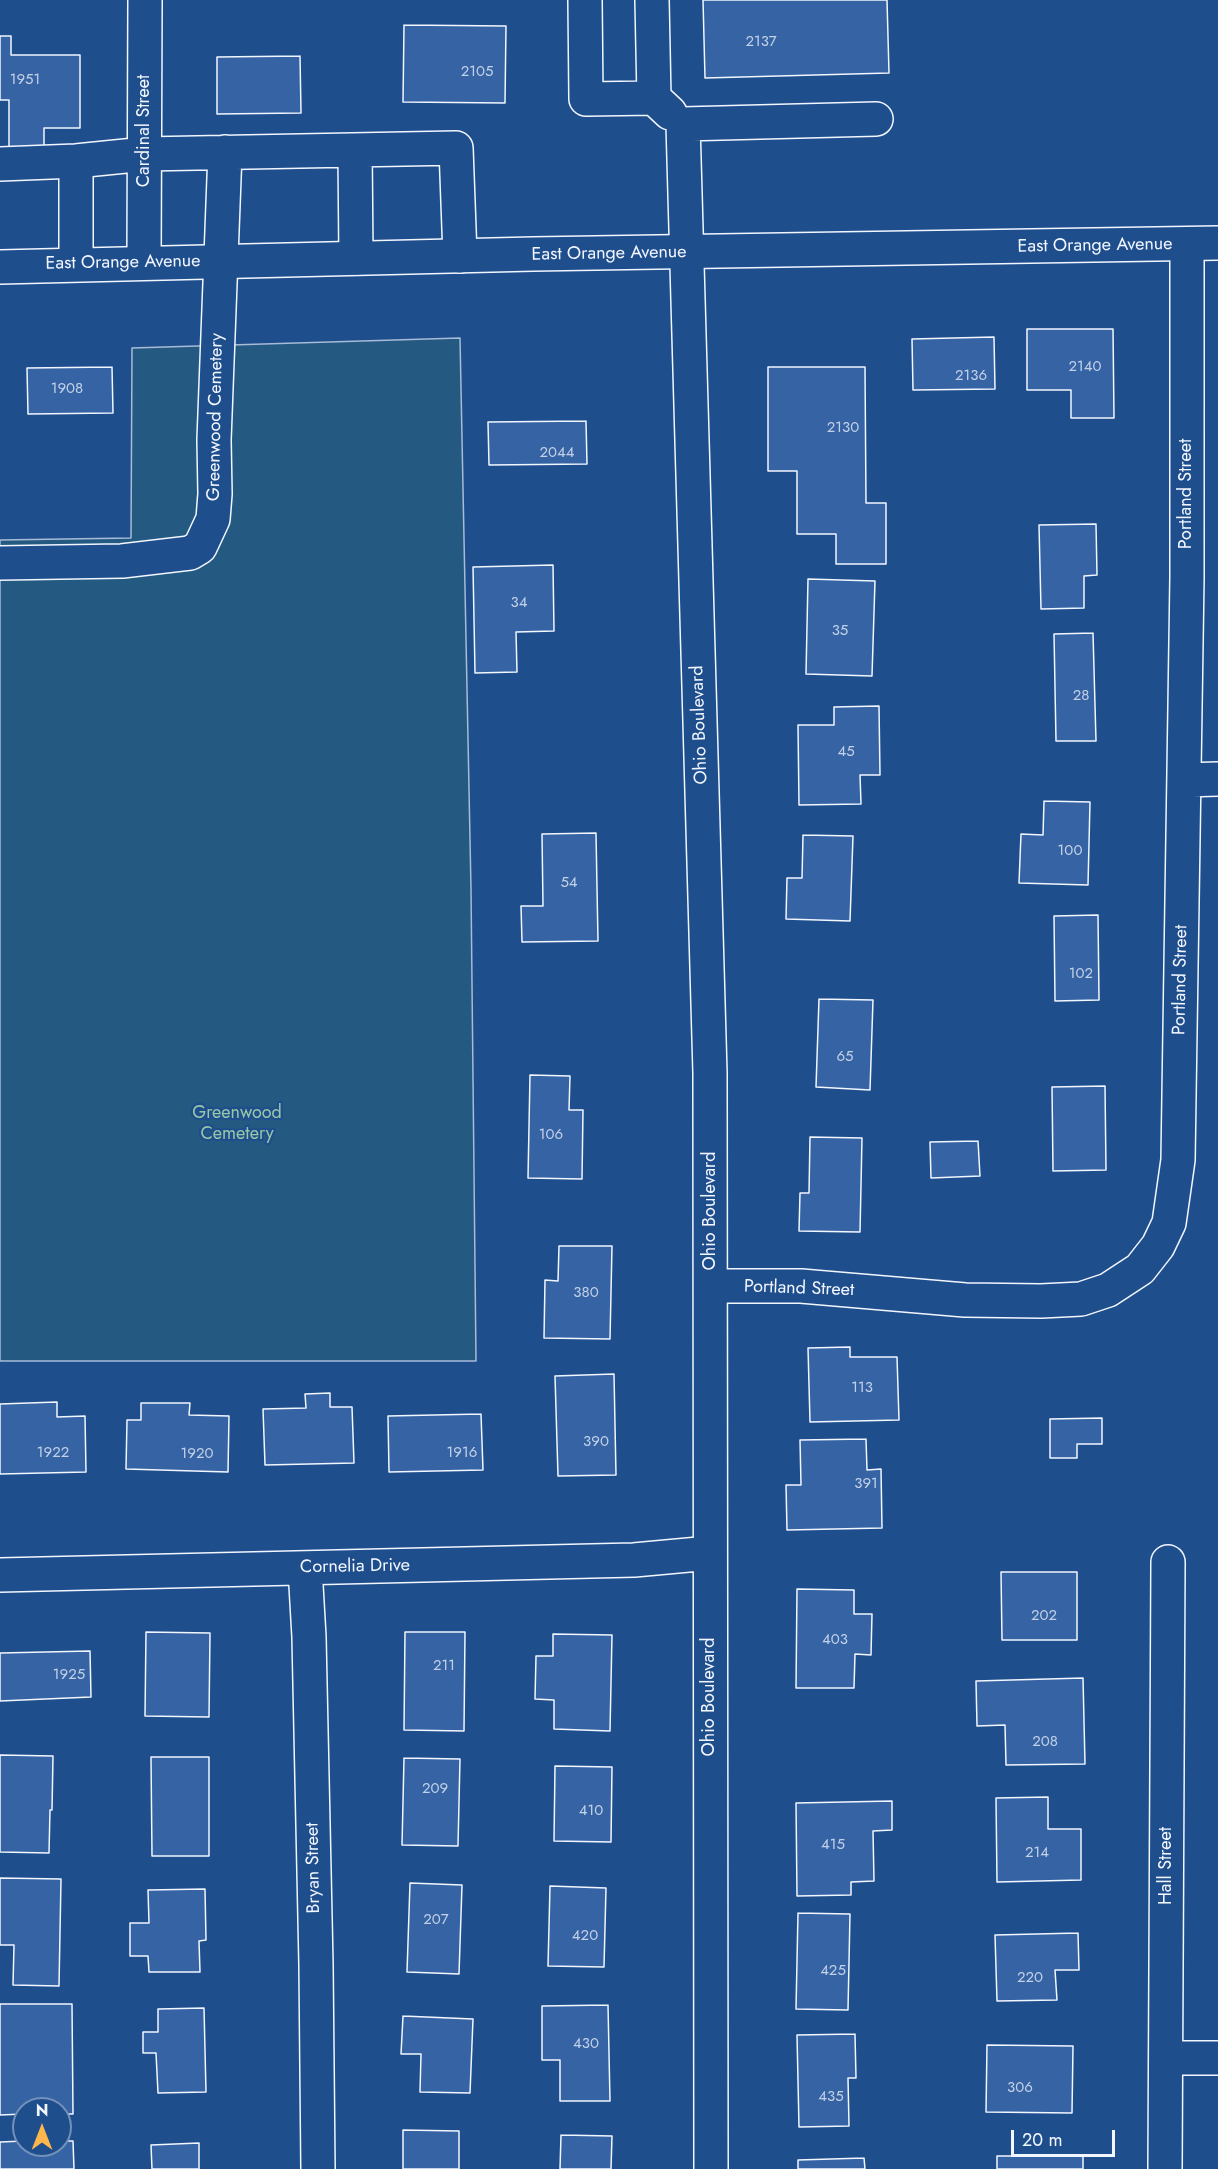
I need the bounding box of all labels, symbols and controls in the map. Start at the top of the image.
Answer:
house number: 2137 [745,33,777,51]
house number: 2105 [461,63,493,81]
house number: 1951 [10,71,40,89]
street label: Cardinal Street [134,75,156,187]
street label: East Orange Avenue [1017,234,1173,258]
street label: East Orange Avenue [531,242,687,266]
street label: East Orange Avenue [45,251,201,275]
street label: Greenwood Cemetery [204,333,228,501]
house number: 2140 [1068,358,1102,376]
house number: 2136 [955,367,987,385]
house number: 1908 [51,380,83,398]
house number: 2130 [827,419,859,437]
street label: Portland Street [1176,439,1198,549]
house number: 2044 [539,444,575,462]
house number: 34 [511,594,527,612]
house number: 35 [832,622,848,640]
street label: Ohio Boulevard [687,665,713,785]
house number: 28 [1073,687,1089,705]
house number: 45 [837,743,855,761]
house number: 100 [1058,842,1082,860]
house number: 54 [560,874,578,892]
street label: Portland Street [1169,925,1193,1035]
house number: 102 [1069,965,1093,983]
house number: 65 [836,1048,854,1066]
park label: Greenwood Cemetery [192,1103,282,1146]
house number: 106 [539,1126,563,1144]
street label: Ohio Boulevard [700,1151,722,1271]
street label: Portland Street [743,1276,855,1302]
house number: 380 [573,1284,599,1302]
house number: 113 [851,1379,873,1397]
house number: 390 [583,1433,609,1451]
house number: 1922 [37,1444,69,1462]
house number: 1916 [447,1444,477,1462]
house number: 1920 [181,1445,213,1463]
house number: 391 [854,1475,878,1493]
street label: Cornelia Drive [300,1555,410,1579]
house number: 202 [1031,1607,1057,1625]
house number: 403 [822,1631,848,1649]
street label: Ohio Boulevard [699,1637,721,1757]
house number: 211 [433,1657,455,1675]
house number: 1925 [53,1666,85,1684]
house number: 208 [1032,1733,1058,1751]
house number: 209 [422,1780,448,1798]
house number: 410 [579,1802,603,1820]
street label: Bryan Street [302,1822,326,1914]
street label: Hall Street [1156,1827,1178,1905]
house number: 415 [821,1836,845,1854]
house number: 214 [1025,1844,1049,1862]
house number: 207 [423,1911,449,1929]
house number: 420 [572,1927,598,1945]
house number: 425 [820,1962,846,1980]
house number: 220 [1017,1969,1043,1987]
house number: 430 [573,2035,599,2053]
house number: 306 [1007,2079,1033,2097]
house number: 435 [818,2088,844,2106]
north arrow [12,2097,72,2157]
text: N [36,2099,48,2122]
scale bar [1014,2118,1118,2156]
text: 20 m [1022,2127,1062,2153]

